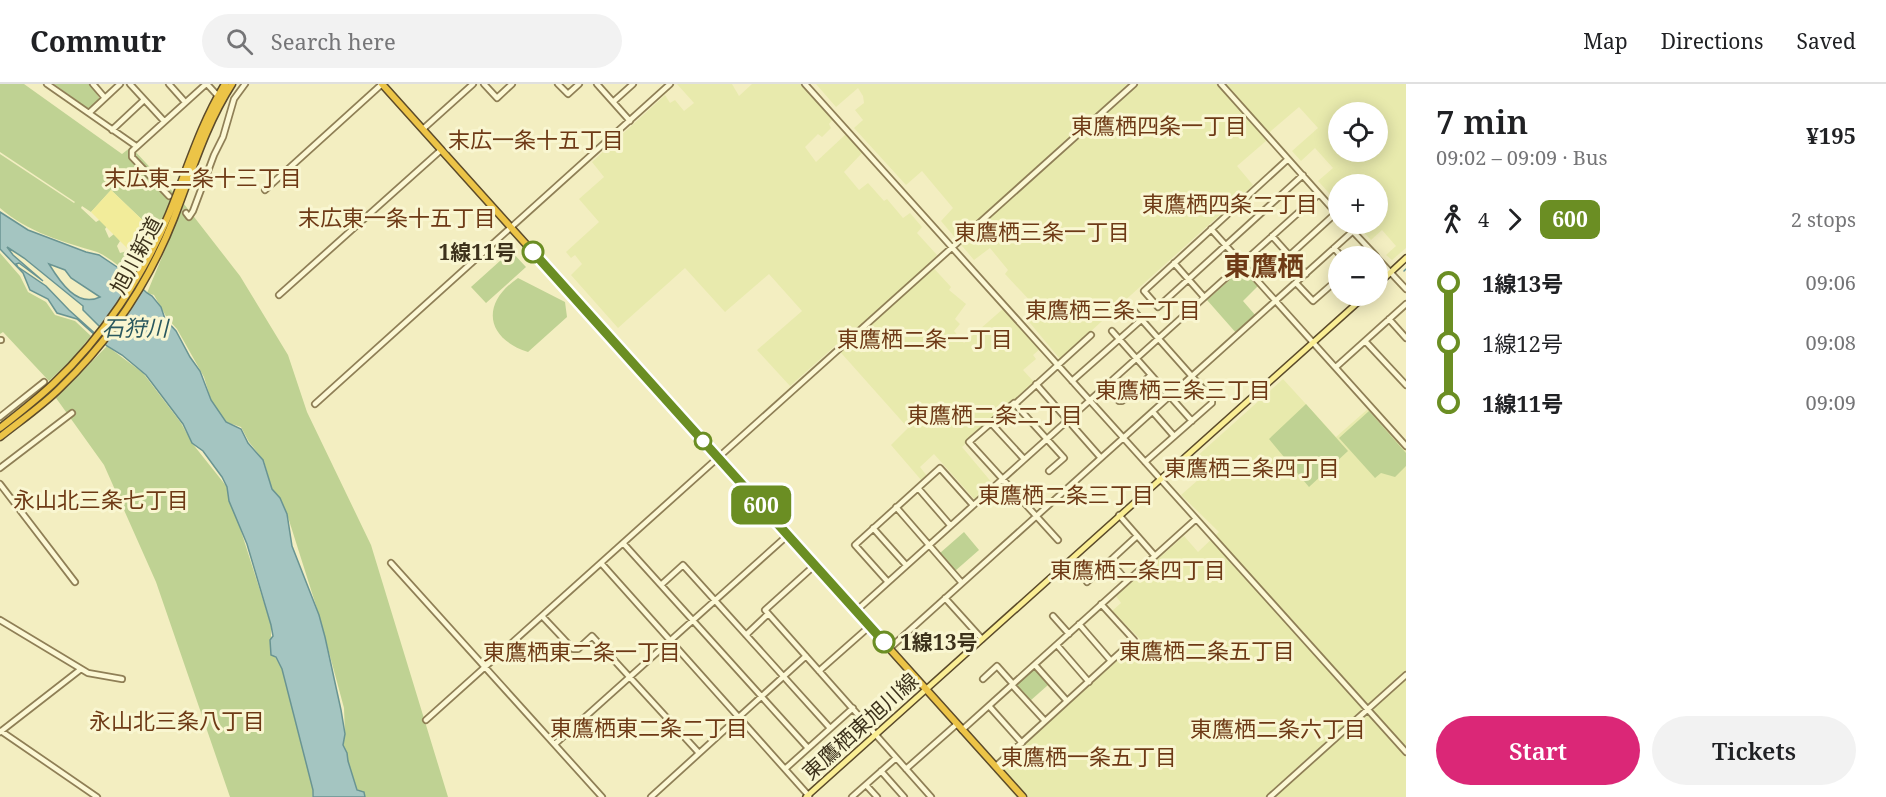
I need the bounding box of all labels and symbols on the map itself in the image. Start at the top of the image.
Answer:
district label: 東鷹栖四条一丁目 [1071,110,1247,140]
district label: 末広一条十五丁目 [448,124,624,154]
district label: 末広東二条十三丁目 [104,162,302,192]
district label: 東鷹栖四条二丁目 [1142,188,1318,218]
district label: 末広東一条十五丁目 [298,202,496,232]
street label: 旭川新道 [104,211,168,299]
district label: 東鷹栖三条一丁目 [954,216,1130,246]
place label: 1線11号 [438,238,516,266]
marker: 1線11号 [522,241,544,263]
district label: 東鷹栖 [1224,247,1305,284]
district label: 東鷹栖三条二丁目 [1025,294,1201,324]
water label: 石狩川 [102,312,170,342]
district label: 東鷹栖二条一丁目 [837,323,1013,353]
district label: 東鷹栖三条三丁目 [1095,374,1271,404]
district label: 東鷹栖二条二丁目 [907,399,1083,429]
unlabelled marker [694,432,712,450]
district label: 東鷹栖三条四丁目 [1164,452,1340,482]
district label: 東鷹栖二条三丁目 [978,479,1154,509]
district label: 永山北三条七丁目 [13,484,189,514]
line badge: 600 [726,486,795,524]
district label: 東鷹栖二条四丁目 [1050,554,1226,584]
place label: 1線13号 [900,628,978,656]
marker: 1線13号 [873,631,895,653]
district label: 東鷹栖二条五丁目 [1119,635,1295,665]
district label: 東鷹栖東二条一丁目 [483,636,681,666]
street label: 東鷹栖東旭川線 [796,666,924,786]
district label: 永山北三条八丁目 [89,705,265,735]
district label: 東鷹栖東二条二丁目 [550,712,748,742]
district label: 東鷹栖二条六丁目 [1190,713,1366,743]
district label: 東鷹栖一条五丁目 [1001,741,1177,771]

